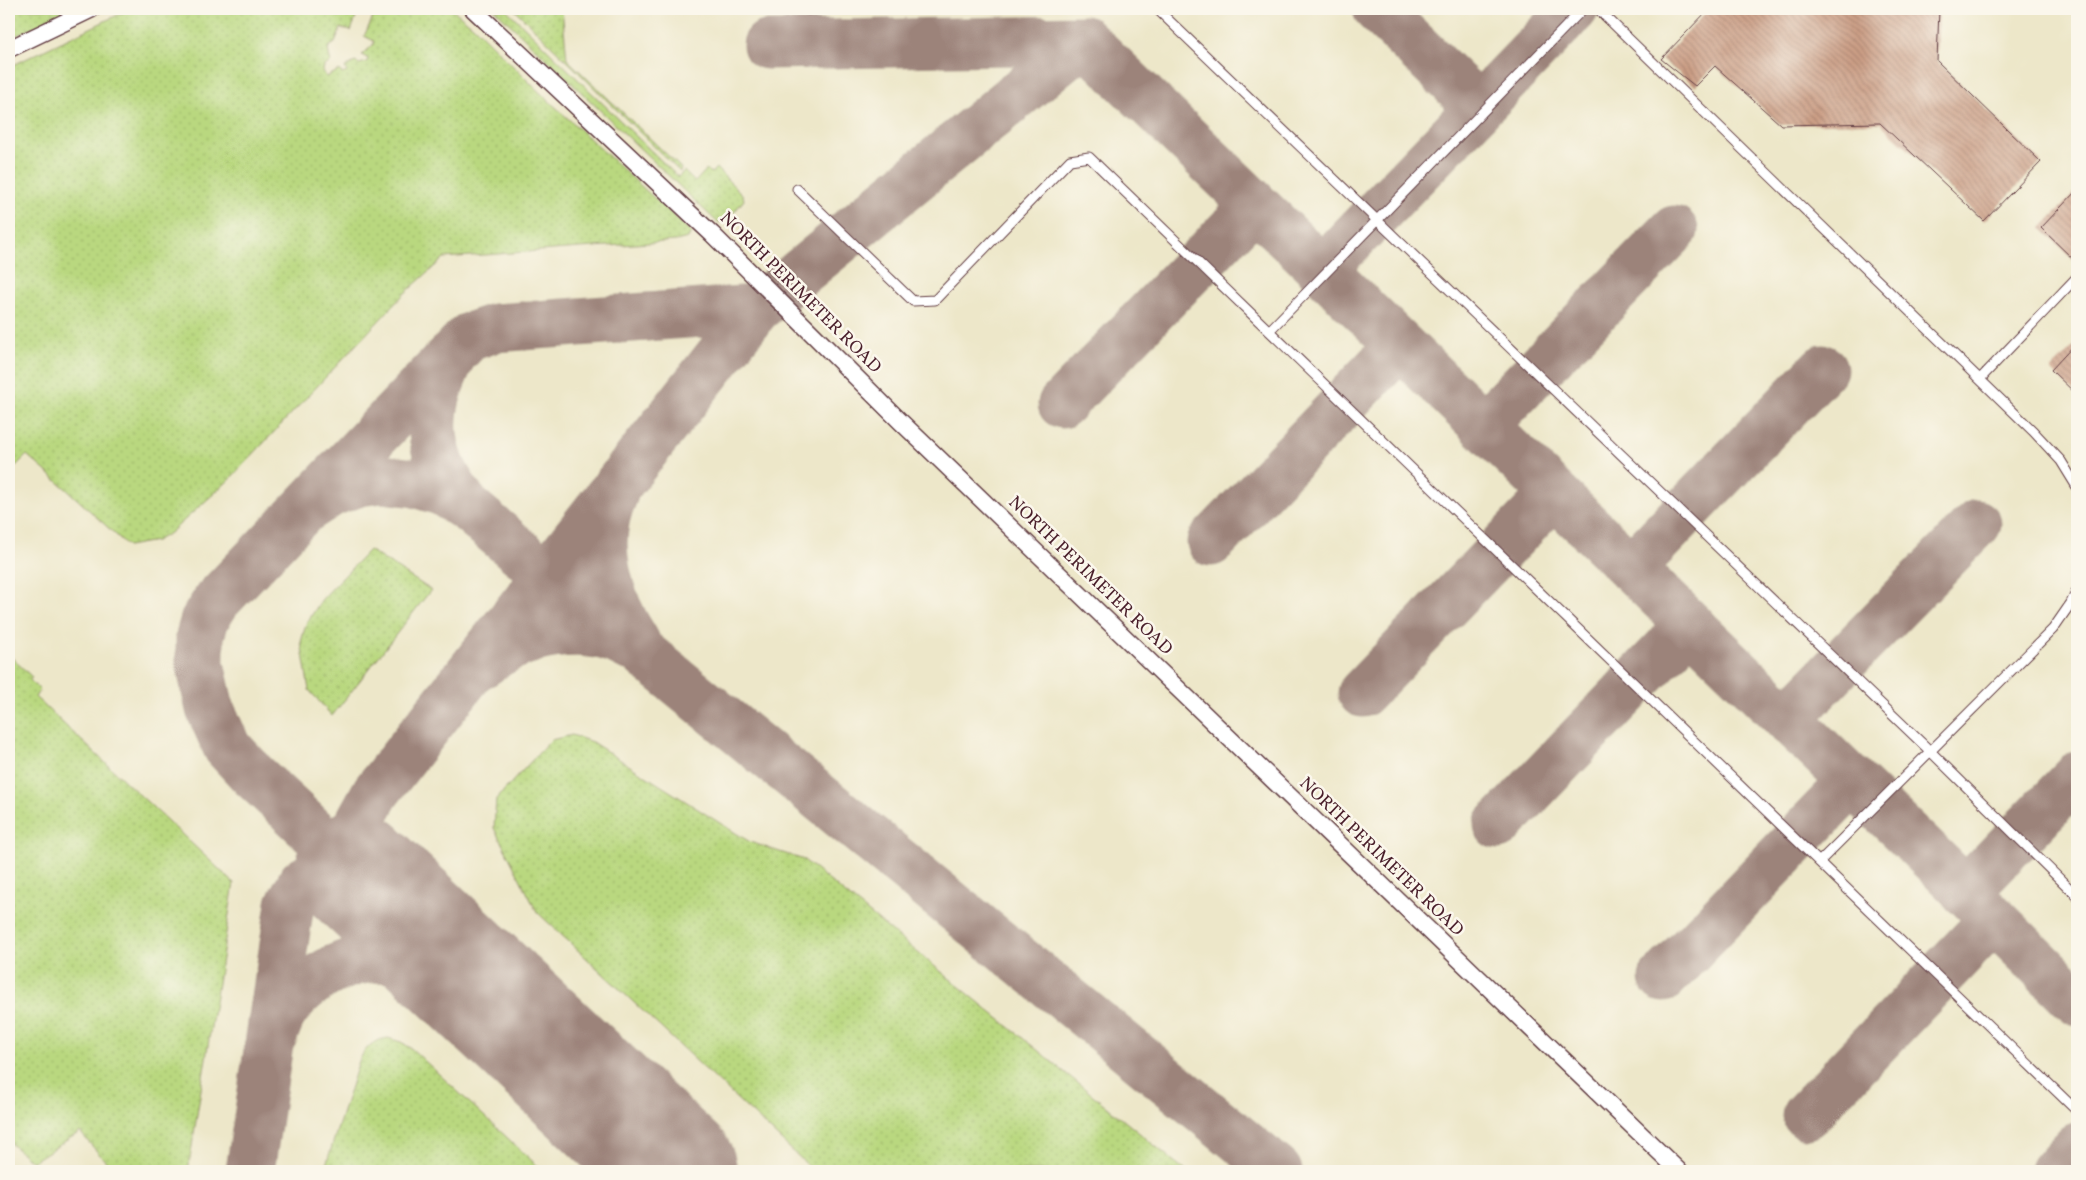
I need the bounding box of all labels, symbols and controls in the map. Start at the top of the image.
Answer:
street label: NORTH PERIMETER ROAD [713,206,887,380]
street label: NORTH PERIMETER ROAD [1002,491,1178,661]
street label: NORTH PERIMETER ROAD [1293,772,1469,942]

